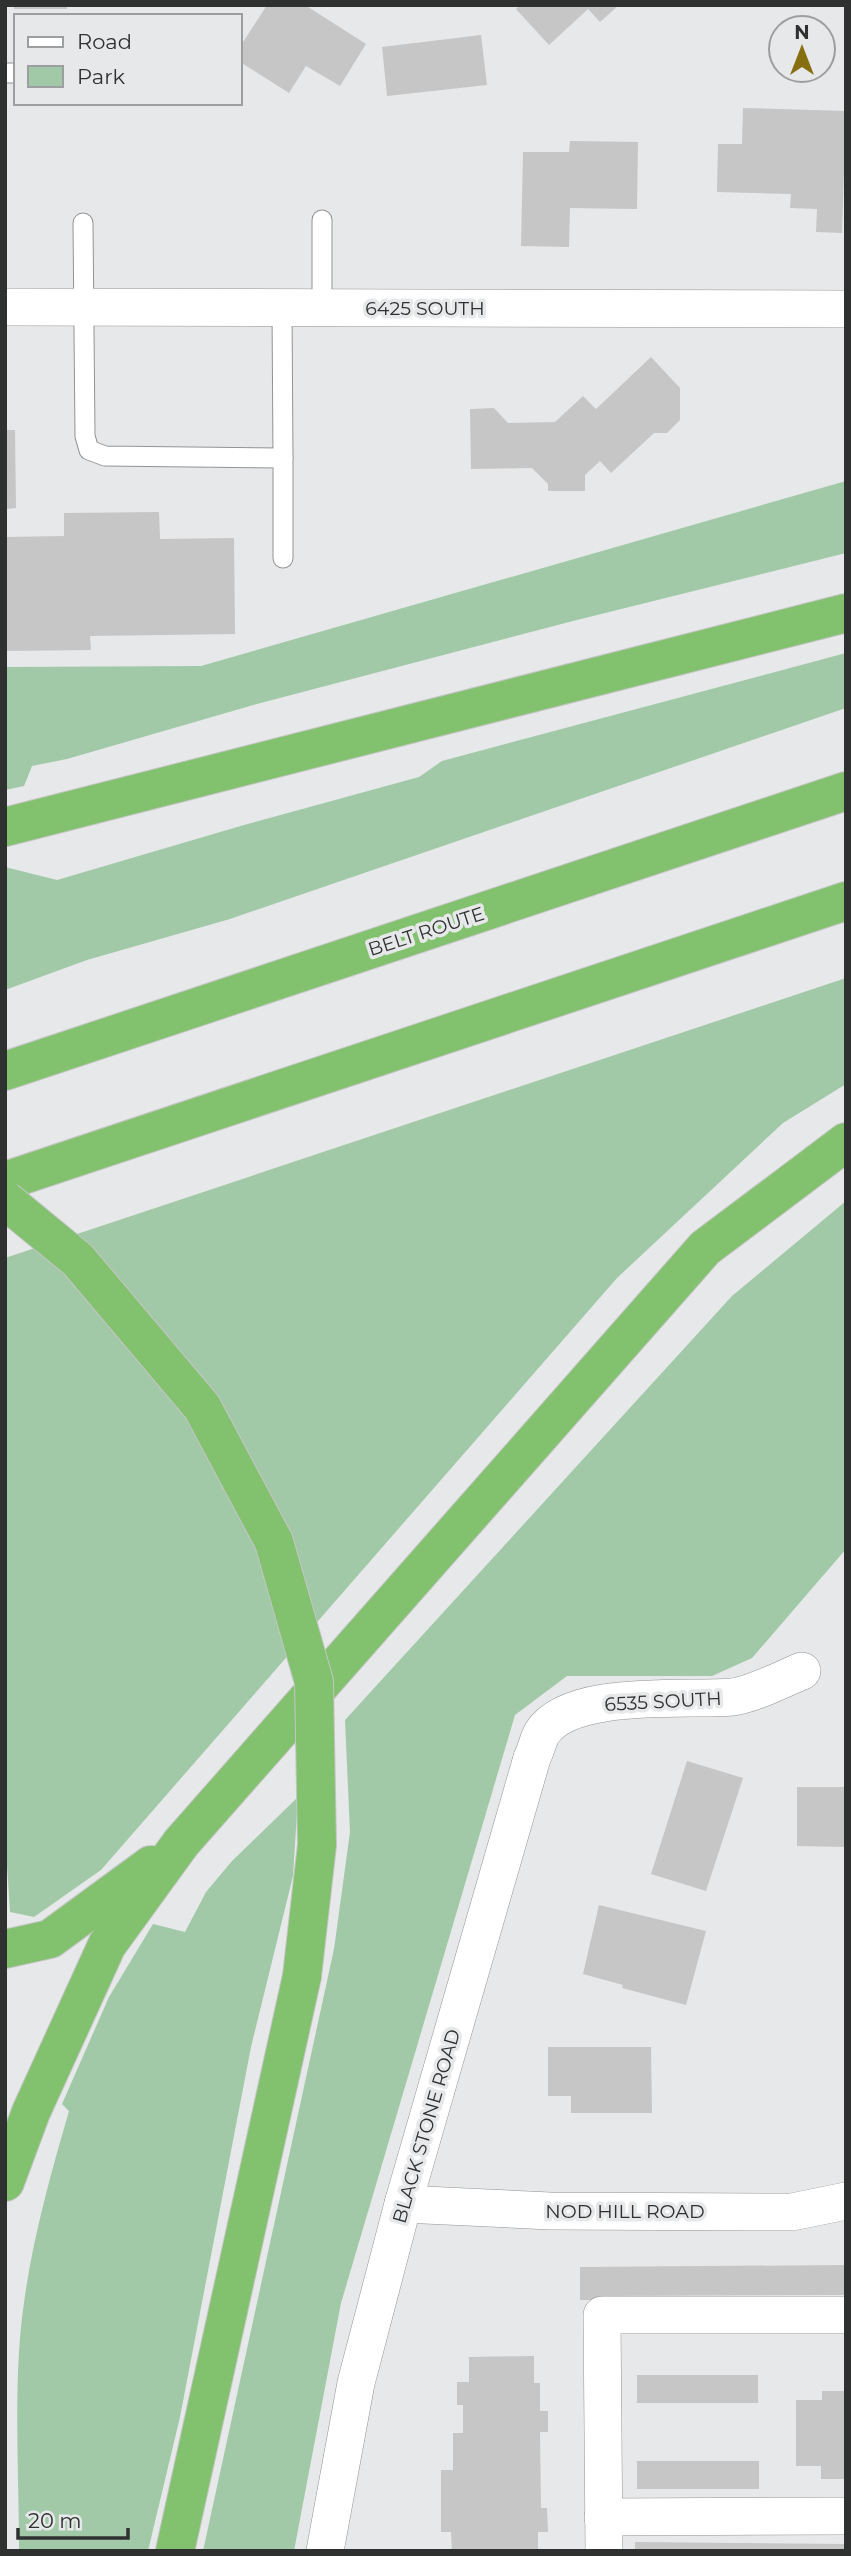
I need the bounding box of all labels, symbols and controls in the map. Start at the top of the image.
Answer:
legend [14,14,242,105]
north arrow [767,14,837,84]
text: N [794,21,810,44]
text: Road [77,29,132,54]
text: Park [77,64,125,89]
street label: 6425 SOUTH [365,297,485,320]
street label: BELT ROUTE [365,902,487,961]
street label: 6535 SOUTH [604,1687,722,1716]
street label: BLACK STONE ROAD [388,2026,465,2226]
street label: NOD HILL ROAD [545,2200,705,2223]
scale bar [18,2496,128,2540]
text: 20 m [28,2508,82,2533]

